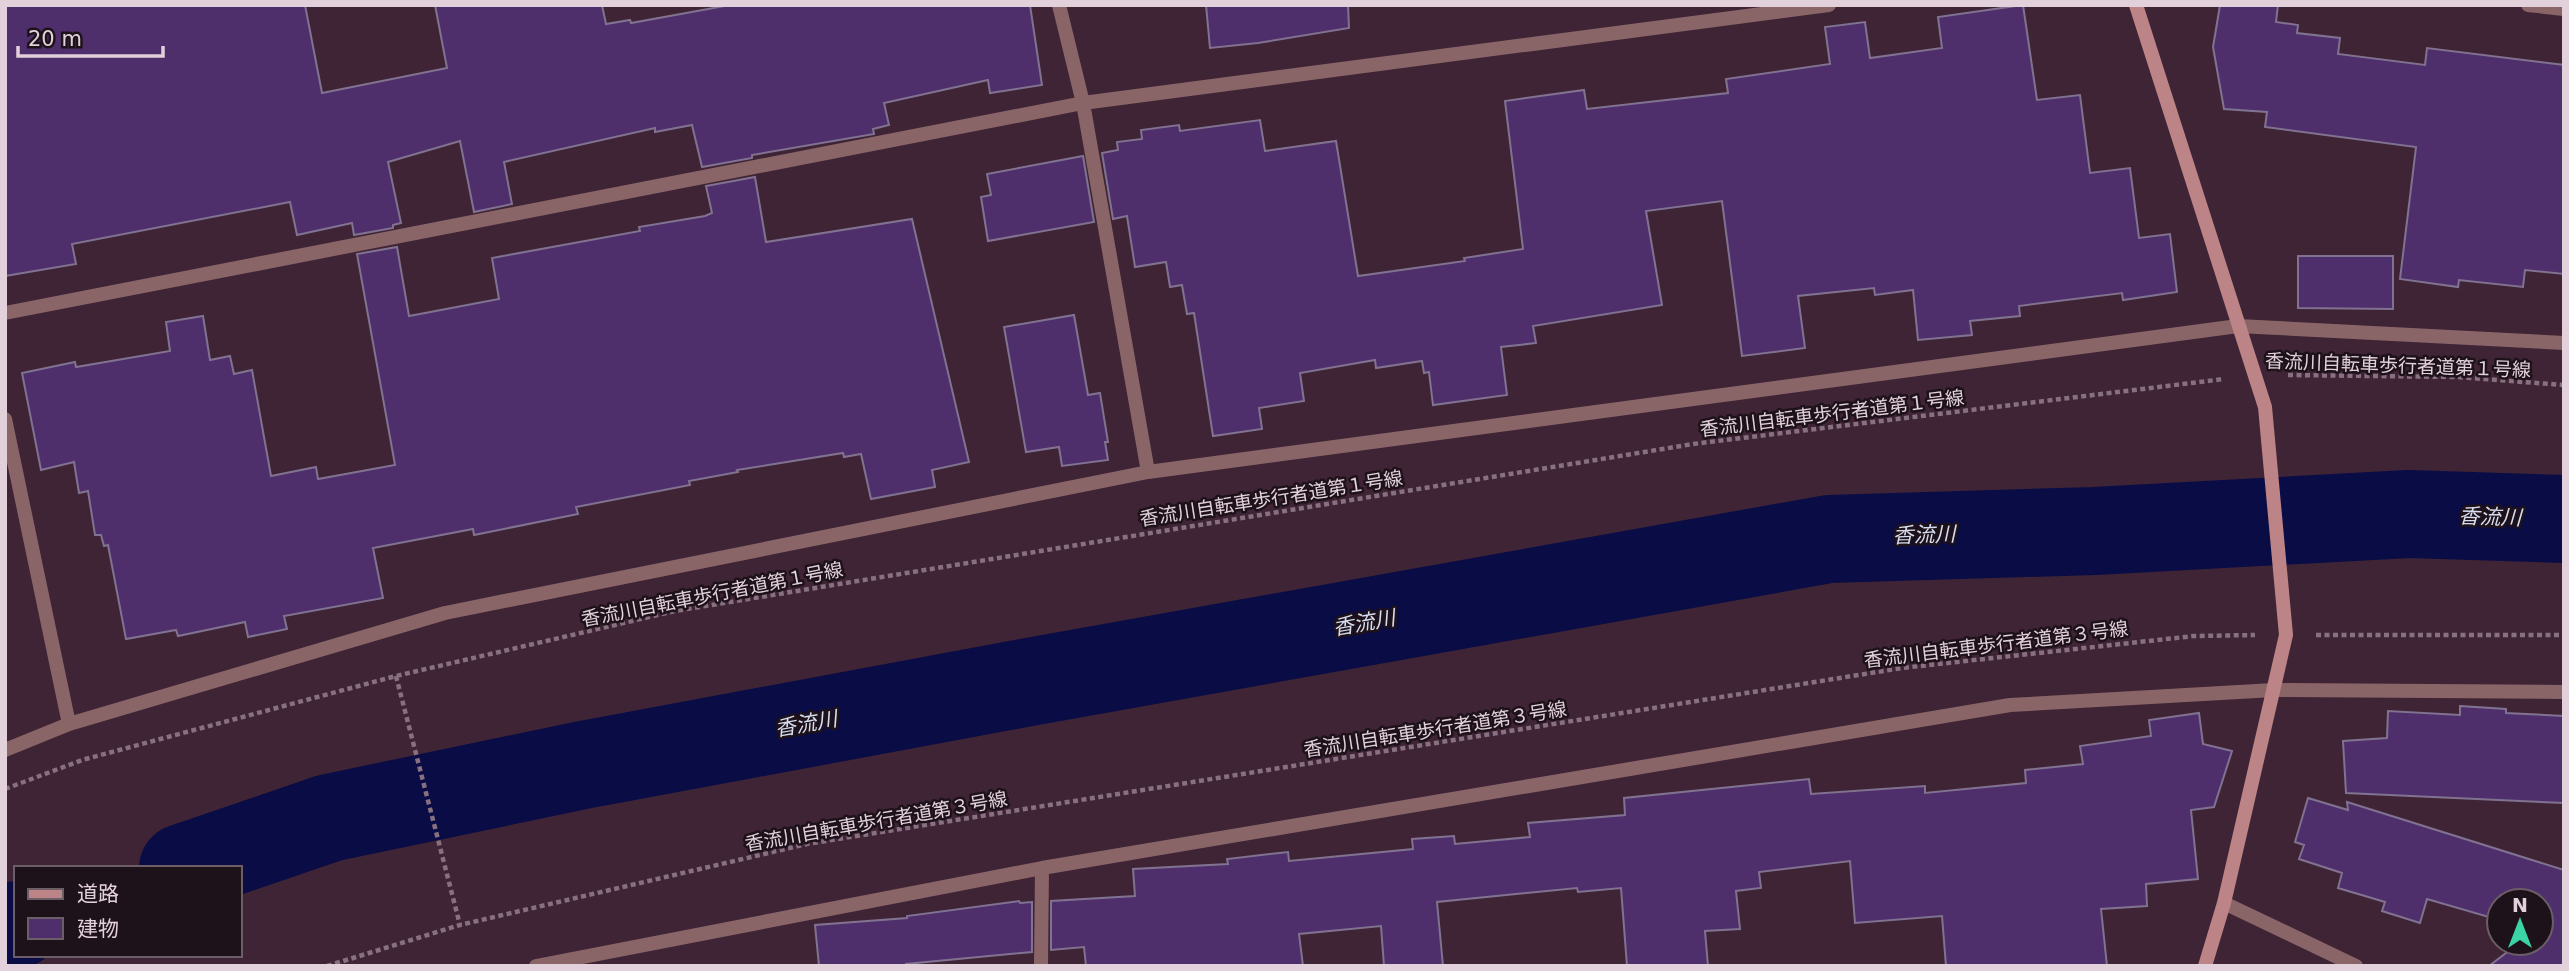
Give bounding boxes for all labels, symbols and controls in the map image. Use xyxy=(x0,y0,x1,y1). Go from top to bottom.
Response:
scale bar xyxy=(18,14,163,58)
text: 20 m xyxy=(28,27,82,51)
street label: 香流川自転車歩行者道第１号線 xyxy=(2265,349,2531,381)
street label: 香流川自転車歩行者道第１号線 xyxy=(1699,386,1965,440)
street label: 香流川自転車歩行者道第１号線 xyxy=(1138,466,1404,530)
water label: 香流川 xyxy=(2458,504,2524,530)
water label: 香流川 xyxy=(1892,522,1958,548)
street label: 香流川自転車歩行者道第１号線 xyxy=(579,558,845,630)
water label: 香流川 xyxy=(1331,605,1399,640)
street label: 香流川自転車歩行者道第３号線 xyxy=(1863,617,2129,671)
street label: 香流川自転車歩行者道第３号線 xyxy=(1302,697,1568,761)
water label: 香流川 xyxy=(773,706,841,741)
street label: 香流川自転車歩行者道第３号線 xyxy=(743,787,1009,855)
legend xyxy=(14,866,242,957)
text: 道路 xyxy=(77,882,119,906)
north arrow xyxy=(2485,887,2555,957)
text: N xyxy=(2512,894,2528,916)
text: 建物 xyxy=(77,917,119,941)

